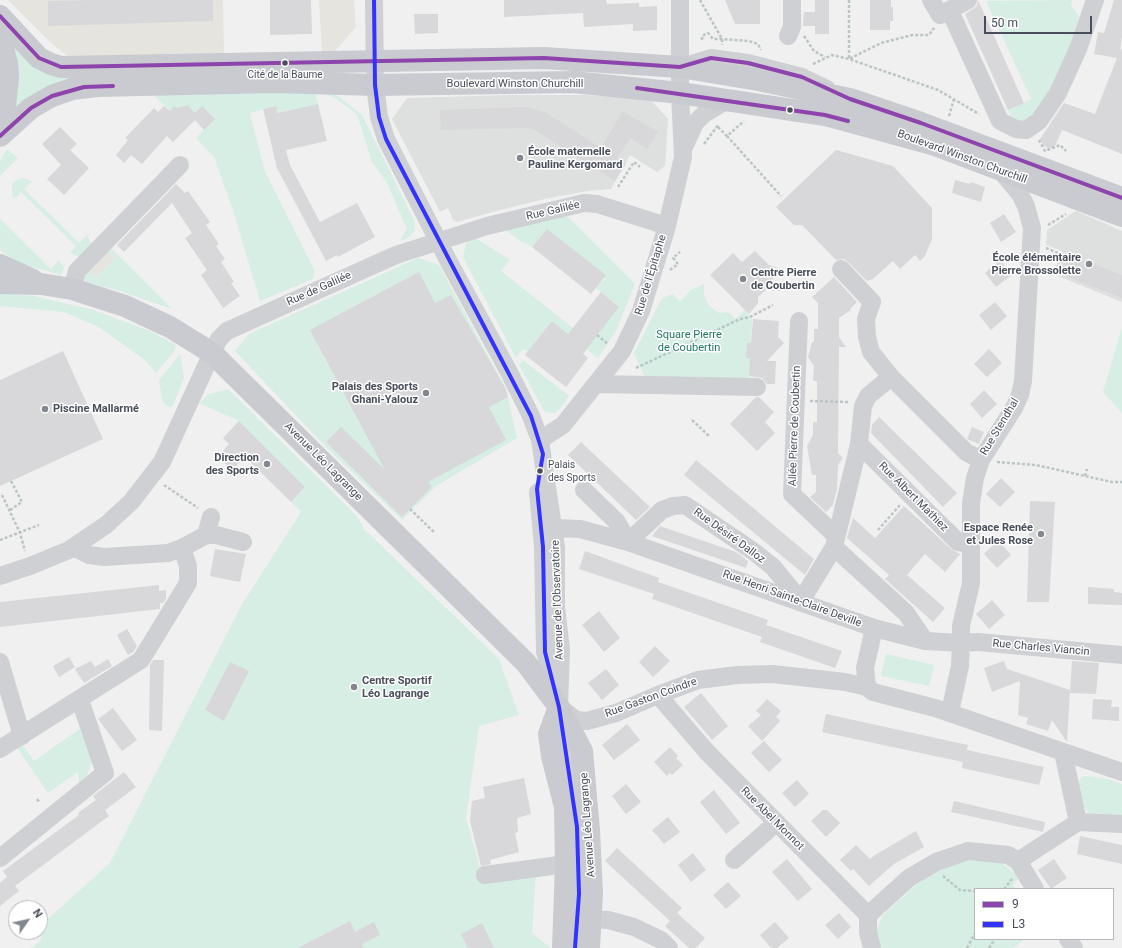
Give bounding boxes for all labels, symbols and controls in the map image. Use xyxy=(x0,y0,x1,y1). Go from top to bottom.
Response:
scale bar xyxy=(986,8,1094,34)
text: 50 m xyxy=(991,16,1018,30)
marker: Cité de la Baume xyxy=(280,58,290,68)
place label: Cité de la Baume xyxy=(247,69,323,81)
street label: Boulevard Winston Churchill xyxy=(447,77,583,91)
unlabelled marker xyxy=(785,105,795,115)
street label: Boulevard Winston Churchill xyxy=(895,127,1029,187)
place label: École maternelle Pauline Kergomard xyxy=(528,145,622,171)
marker: École maternelle Pauline Kergomard xyxy=(515,153,525,163)
street label: Rue Galilée xyxy=(525,198,581,224)
street label: Rue de l'Épitaphe xyxy=(632,233,670,317)
place label: École élémentaire Pierre Brossolette xyxy=(992,251,1081,277)
marker: École élémentaire Pierre Brossolette xyxy=(1084,259,1094,269)
place label: Centre Pierre de Coubertin xyxy=(751,266,816,292)
street label: Rue de Galilée xyxy=(285,269,353,309)
marker: Centre Pierre de Coubertin xyxy=(738,274,748,284)
park label: Square Pierre de Coubertin xyxy=(656,328,722,354)
street label: Allée Pierre de Coubertin xyxy=(786,365,804,487)
place label: Palais des Sports Ghani-Yalouz xyxy=(332,380,418,406)
marker: Palais des Sports Ghani-Yalouz xyxy=(421,388,431,398)
street label: Rue Stendhal xyxy=(978,396,1022,458)
place label: Piscine Mallarmé xyxy=(53,402,139,416)
marker: Piscine Mallarmé xyxy=(40,404,50,414)
street label: Avenue Léo Lagrange xyxy=(281,420,365,504)
place label: Direction des Sports xyxy=(206,451,259,477)
marker: Direction des Sports xyxy=(262,459,272,469)
place label: Palais des Sports xyxy=(548,459,596,482)
street label: Rue Albert Mathiez xyxy=(876,460,950,534)
marker: Palais des Sports xyxy=(535,466,545,476)
street label: Rue Désiré Dalloz xyxy=(691,506,767,566)
place label: Espace Renée et Jules Rose xyxy=(964,521,1033,547)
marker: Espace Renée et Jules Rose xyxy=(1036,529,1046,539)
street label: Avenue de l'Observatoire xyxy=(549,540,567,660)
street label: Rue Henri Sainte-Claire Deville xyxy=(721,568,863,630)
street label: Rue Charles Viancin xyxy=(992,637,1090,659)
place label: Centre Sportif Léo Lagrange xyxy=(362,674,432,700)
street label: Rue Gaston Coindre xyxy=(603,675,699,721)
marker: Centre Sportif Léo Lagrange xyxy=(349,682,359,692)
street label: Avenue Léo Lagrange xyxy=(578,772,598,878)
street label: Rue Abel Monnot xyxy=(738,785,806,853)
legend xyxy=(974,888,1114,940)
text: 9 xyxy=(1012,897,1019,911)
north arrow xyxy=(8,900,48,940)
text: N xyxy=(30,907,45,920)
text: L3 xyxy=(1012,917,1025,931)

